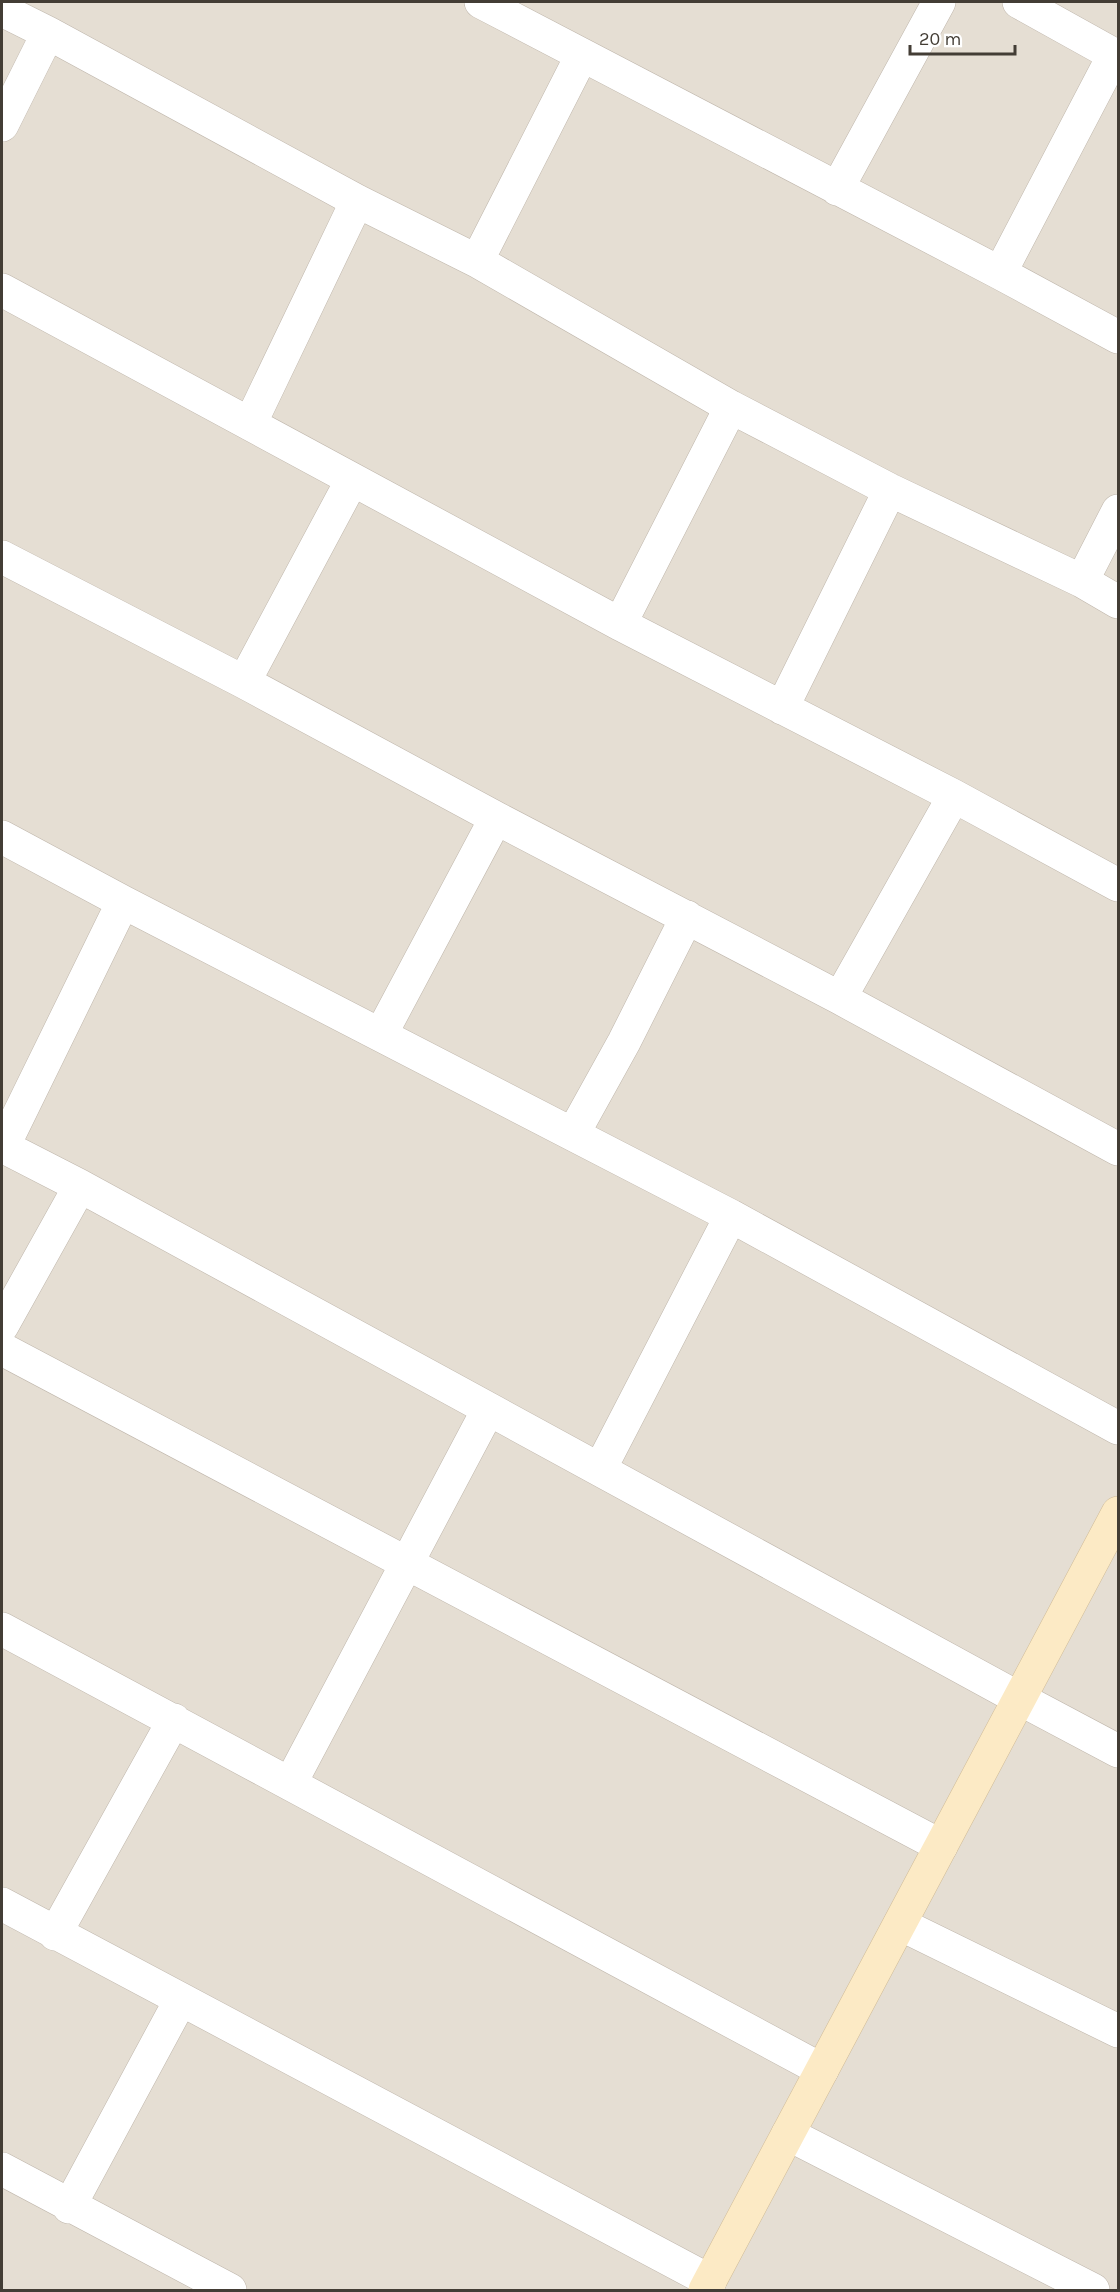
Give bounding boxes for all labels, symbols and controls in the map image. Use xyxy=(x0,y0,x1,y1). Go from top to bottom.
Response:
scale bar xyxy=(910,18,1015,56)
text: 20 m xyxy=(919,28,961,50)

